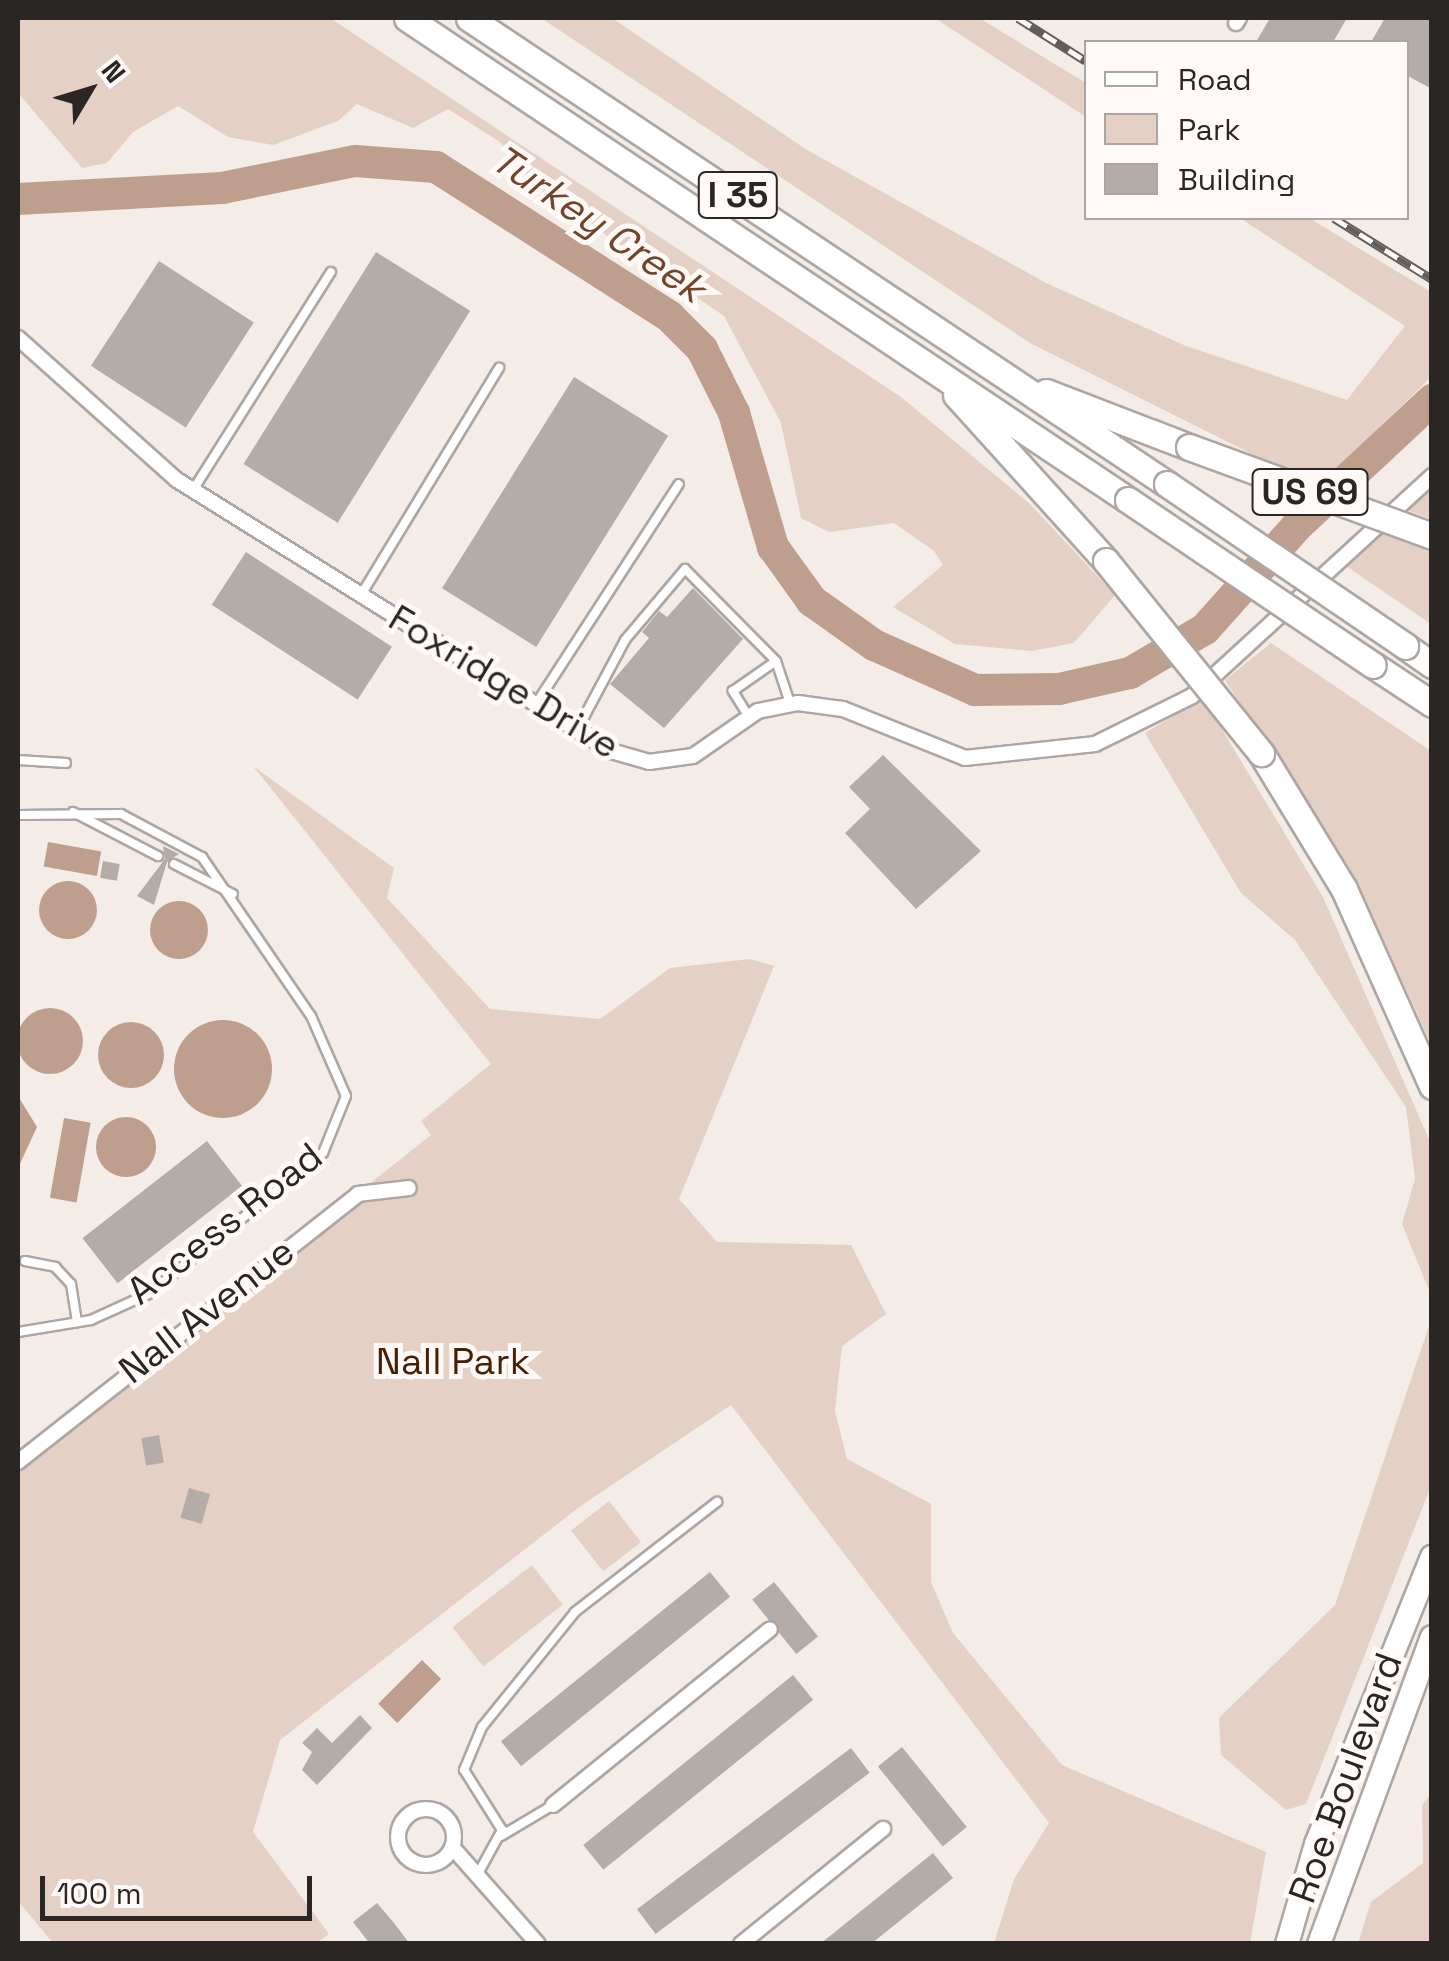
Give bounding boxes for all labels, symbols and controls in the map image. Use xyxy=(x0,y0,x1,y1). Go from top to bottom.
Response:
north arrow xyxy=(40,40,140,140)
legend xyxy=(1084,40,1409,220)
text: N xyxy=(94,53,134,90)
text: Road xyxy=(1178,60,1252,99)
text: Park xyxy=(1178,110,1240,149)
water label: Turkey Creek xyxy=(482,135,714,313)
text: Building xyxy=(1178,160,1295,199)
road number: I 35 xyxy=(696,165,780,225)
road number: US 69 xyxy=(1250,462,1370,522)
street label: Foxridge Drive xyxy=(380,595,628,769)
street label: Access Road xyxy=(118,1134,332,1314)
street label: Nall Avenue xyxy=(110,1228,304,1394)
park label: Nall Park xyxy=(376,1339,530,1385)
street label: Roe Boulevard xyxy=(1280,1647,1412,1909)
scale bar xyxy=(45,1856,318,1918)
text: 100 m xyxy=(57,1874,142,1913)

